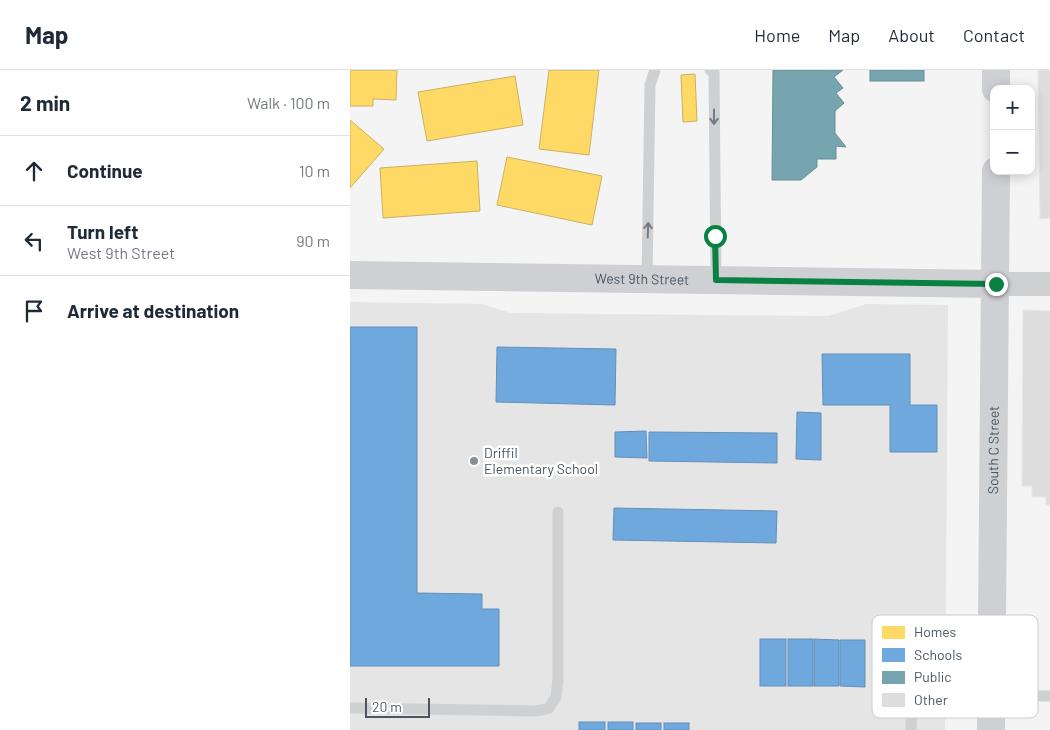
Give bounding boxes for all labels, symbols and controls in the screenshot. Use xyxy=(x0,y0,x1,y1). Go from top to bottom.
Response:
text: Map xyxy=(25,20,68,49)
text: Home xyxy=(754,24,800,46)
text: Map xyxy=(828,24,860,46)
text: About xyxy=(888,24,935,46)
text: Contact xyxy=(963,24,1025,46)
map controls xyxy=(990,85,1035,175)
button: + xyxy=(990,85,1035,130)
text: 2 min xyxy=(20,90,70,115)
text: Walk · 100 m xyxy=(247,93,330,112)
one-way arrow xyxy=(709,108,719,124)
button: − xyxy=(990,130,1035,175)
icon: ahead xyxy=(20,157,48,185)
text: Continue xyxy=(67,159,143,182)
text: 10 m xyxy=(299,161,330,180)
text: Turn left xyxy=(67,220,138,243)
one-way arrow xyxy=(644,222,653,238)
route start xyxy=(704,225,727,248)
icon: left xyxy=(20,227,48,255)
text: 90 m xyxy=(296,231,330,250)
text: West 9th Street xyxy=(67,243,175,262)
street label: West 9th Street xyxy=(595,269,689,288)
route end xyxy=(985,273,1008,296)
icon: arrive xyxy=(20,297,48,325)
text: Arrive at destination xyxy=(67,299,239,322)
street label: South C Street xyxy=(984,406,1002,494)
place label: Driffil Elementary School xyxy=(484,444,598,477)
marker: Driffil Elementary School xyxy=(468,455,480,467)
legend xyxy=(872,615,1038,718)
text: Homes xyxy=(914,623,957,640)
text: Schools xyxy=(914,646,962,663)
text: Public xyxy=(914,668,952,685)
text: Other xyxy=(914,691,948,708)
scale bar xyxy=(365,695,430,718)
text: 20 m xyxy=(372,698,402,715)

